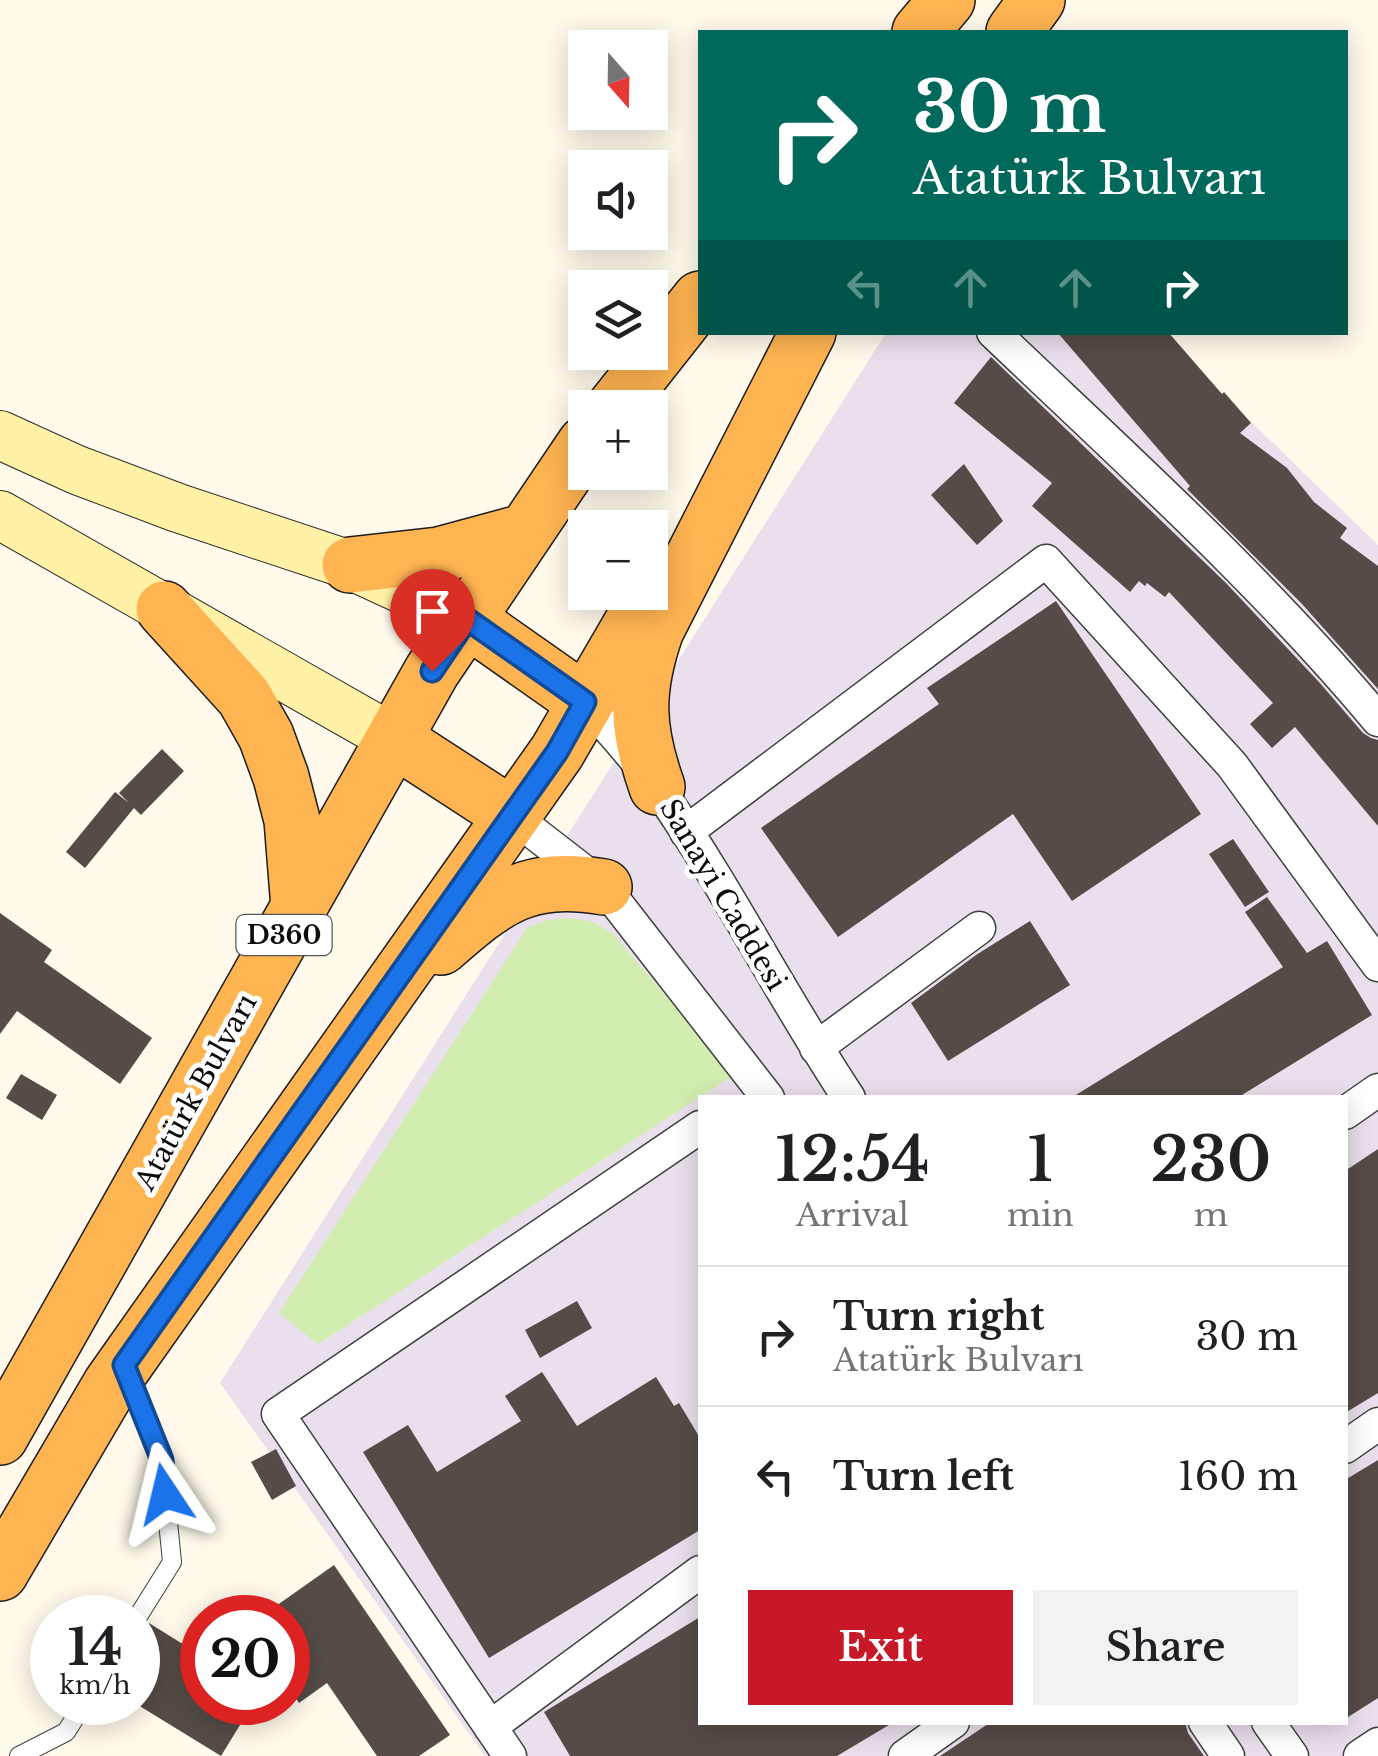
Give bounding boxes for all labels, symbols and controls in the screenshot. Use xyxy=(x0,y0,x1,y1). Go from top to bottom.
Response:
north arrow xyxy=(568,30,668,130)
map controls xyxy=(568,30,668,610)
text: 30 m xyxy=(913,64,1106,151)
icon: right xyxy=(748,70,878,200)
button: sound xyxy=(568,150,668,250)
text: Atatürk Bulvarı xyxy=(913,150,1266,206)
icon: left xyxy=(838,260,893,315)
icon: ahead xyxy=(943,260,998,315)
icon: ahead xyxy=(1048,260,1103,315)
icon: right xyxy=(1153,260,1208,315)
button: layers xyxy=(568,270,668,370)
button: + xyxy=(568,390,668,490)
button: − xyxy=(568,510,668,610)
pin xyxy=(390,569,475,672)
icon: arrive xyxy=(405,584,460,639)
street label: Sanayi Caddesi xyxy=(652,793,794,997)
road number: D360 xyxy=(236,915,332,955)
street label: Atatürk Bulvarı xyxy=(127,988,264,1197)
text: 12:54 xyxy=(775,1123,930,1197)
text: 1 xyxy=(1027,1123,1053,1197)
text: 230 xyxy=(1151,1123,1271,1197)
text: Arrival xyxy=(796,1195,909,1235)
text: min xyxy=(1007,1195,1074,1235)
text: m xyxy=(1194,1195,1228,1235)
text: Turn right xyxy=(833,1293,1044,1340)
icon: right xyxy=(748,1309,803,1364)
text: 30 m xyxy=(1196,1313,1298,1360)
text: Atatürk Bulvarı xyxy=(833,1340,1084,1380)
position arrow xyxy=(113,1442,217,1546)
icon: left xyxy=(748,1449,803,1504)
text: Turn left xyxy=(833,1453,1014,1500)
text: 160 m xyxy=(1178,1453,1298,1500)
button: Exit xyxy=(748,1590,1013,1705)
button: Share xyxy=(1033,1590,1298,1705)
speed limit sign: 20 xyxy=(180,1595,310,1725)
text: 14 xyxy=(68,1616,123,1679)
text: km/h xyxy=(60,1670,130,1701)

